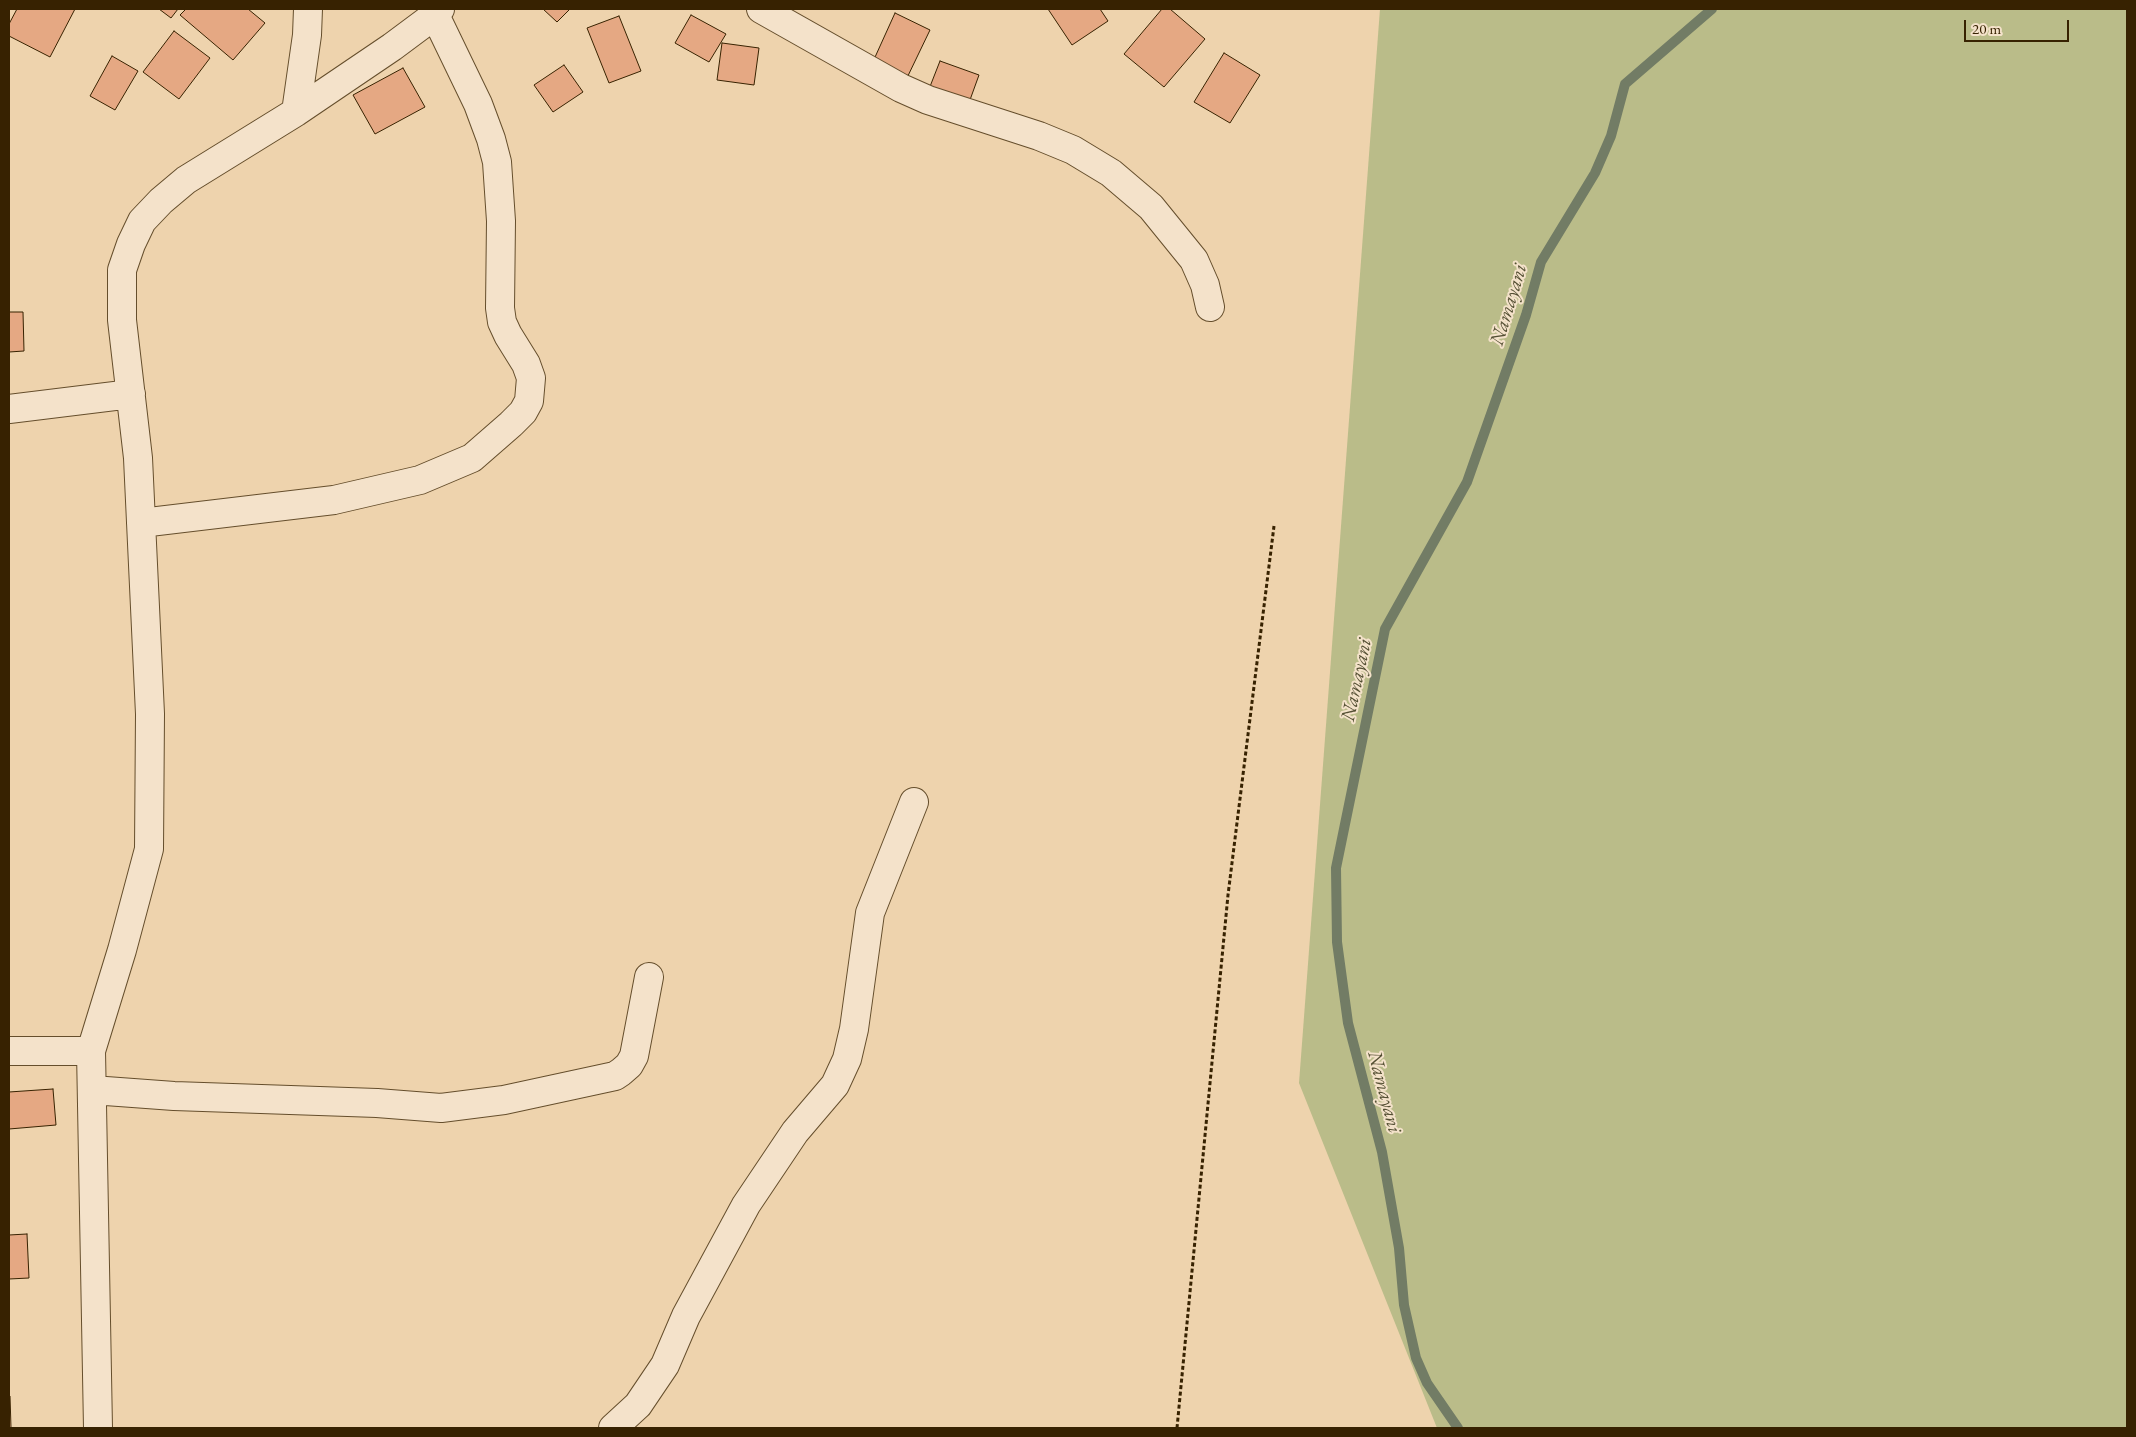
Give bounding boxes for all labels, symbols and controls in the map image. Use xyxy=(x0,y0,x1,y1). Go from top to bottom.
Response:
scale bar xyxy=(1966,10,2071,42)
text: 20 m xyxy=(1972,19,2001,38)
water label: Namayani xyxy=(1485,261,1533,349)
water label: Namayani xyxy=(1337,636,1377,724)
water label: Namayani xyxy=(1362,1048,1406,1136)

